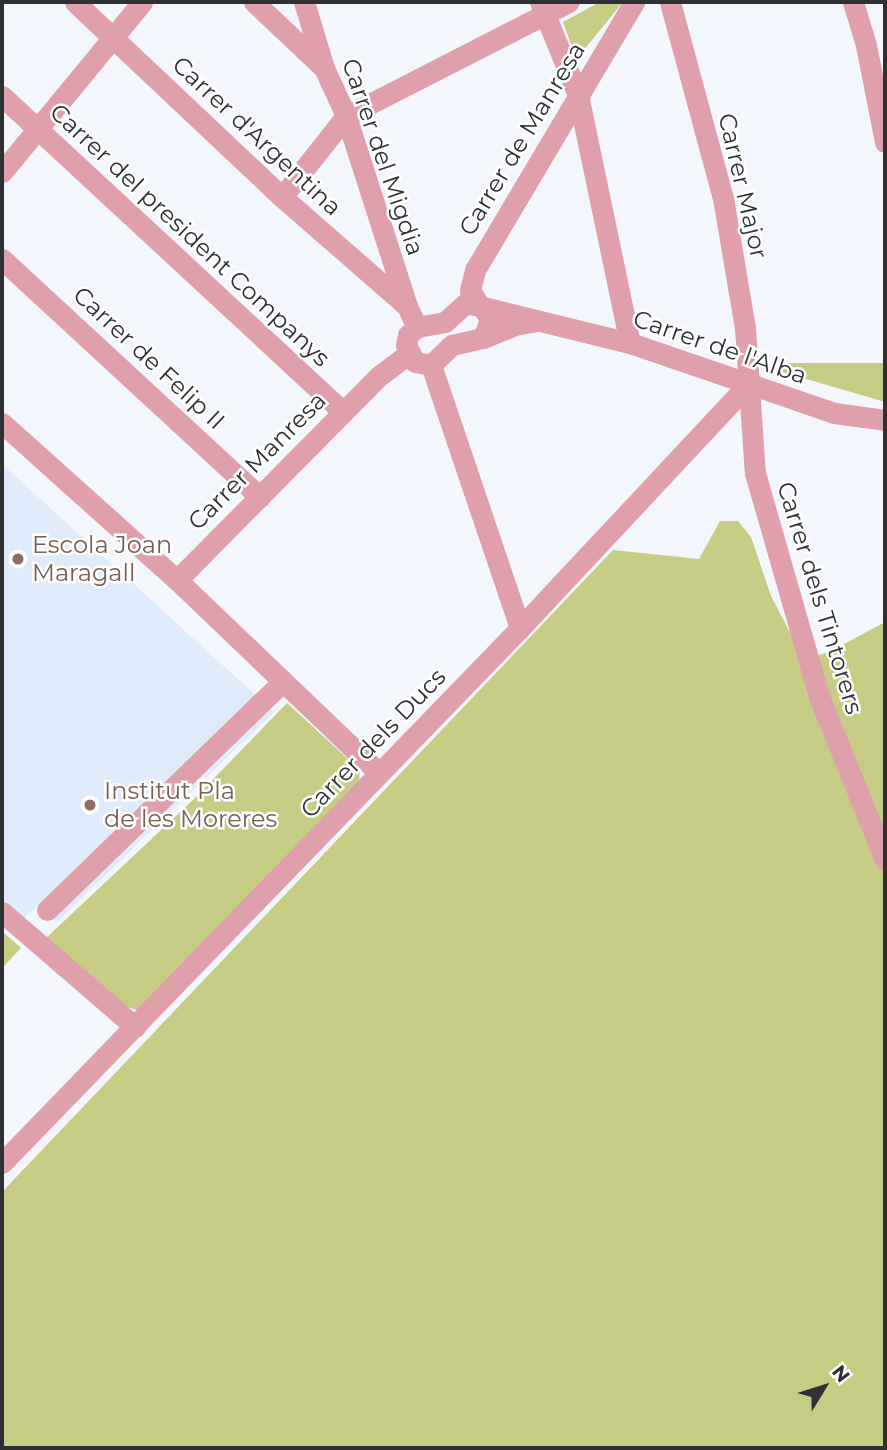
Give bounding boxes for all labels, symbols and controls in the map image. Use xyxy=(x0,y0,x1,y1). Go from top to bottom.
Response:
street label: Carrer de Manresa xyxy=(453,37,591,241)
street label: Carrer d'Argentina xyxy=(167,50,347,222)
street label: Carrer del Migdia xyxy=(336,55,430,259)
street label: Carrer del president Companys xyxy=(44,97,336,373)
street label: Carrer Major xyxy=(712,110,774,262)
street label: Carrer de Felip II xyxy=(67,280,231,436)
street label: Carrer de l'Alba xyxy=(630,304,810,390)
street label: Carrer Manresa xyxy=(182,386,332,536)
street label: Carrer dels Tintorers xyxy=(771,478,869,718)
place label: Escola Joan Maragall xyxy=(32,531,172,587)
marker: Escola Joan Maragall xyxy=(10,551,26,567)
street label: Carrer dels Ducs xyxy=(294,662,452,824)
place label: Institut Pla de les Moreres xyxy=(104,777,277,833)
marker: Institut Pla de les Moreres xyxy=(82,797,98,813)
north arrow xyxy=(789,1352,859,1422)
text: N xyxy=(827,1361,855,1387)

